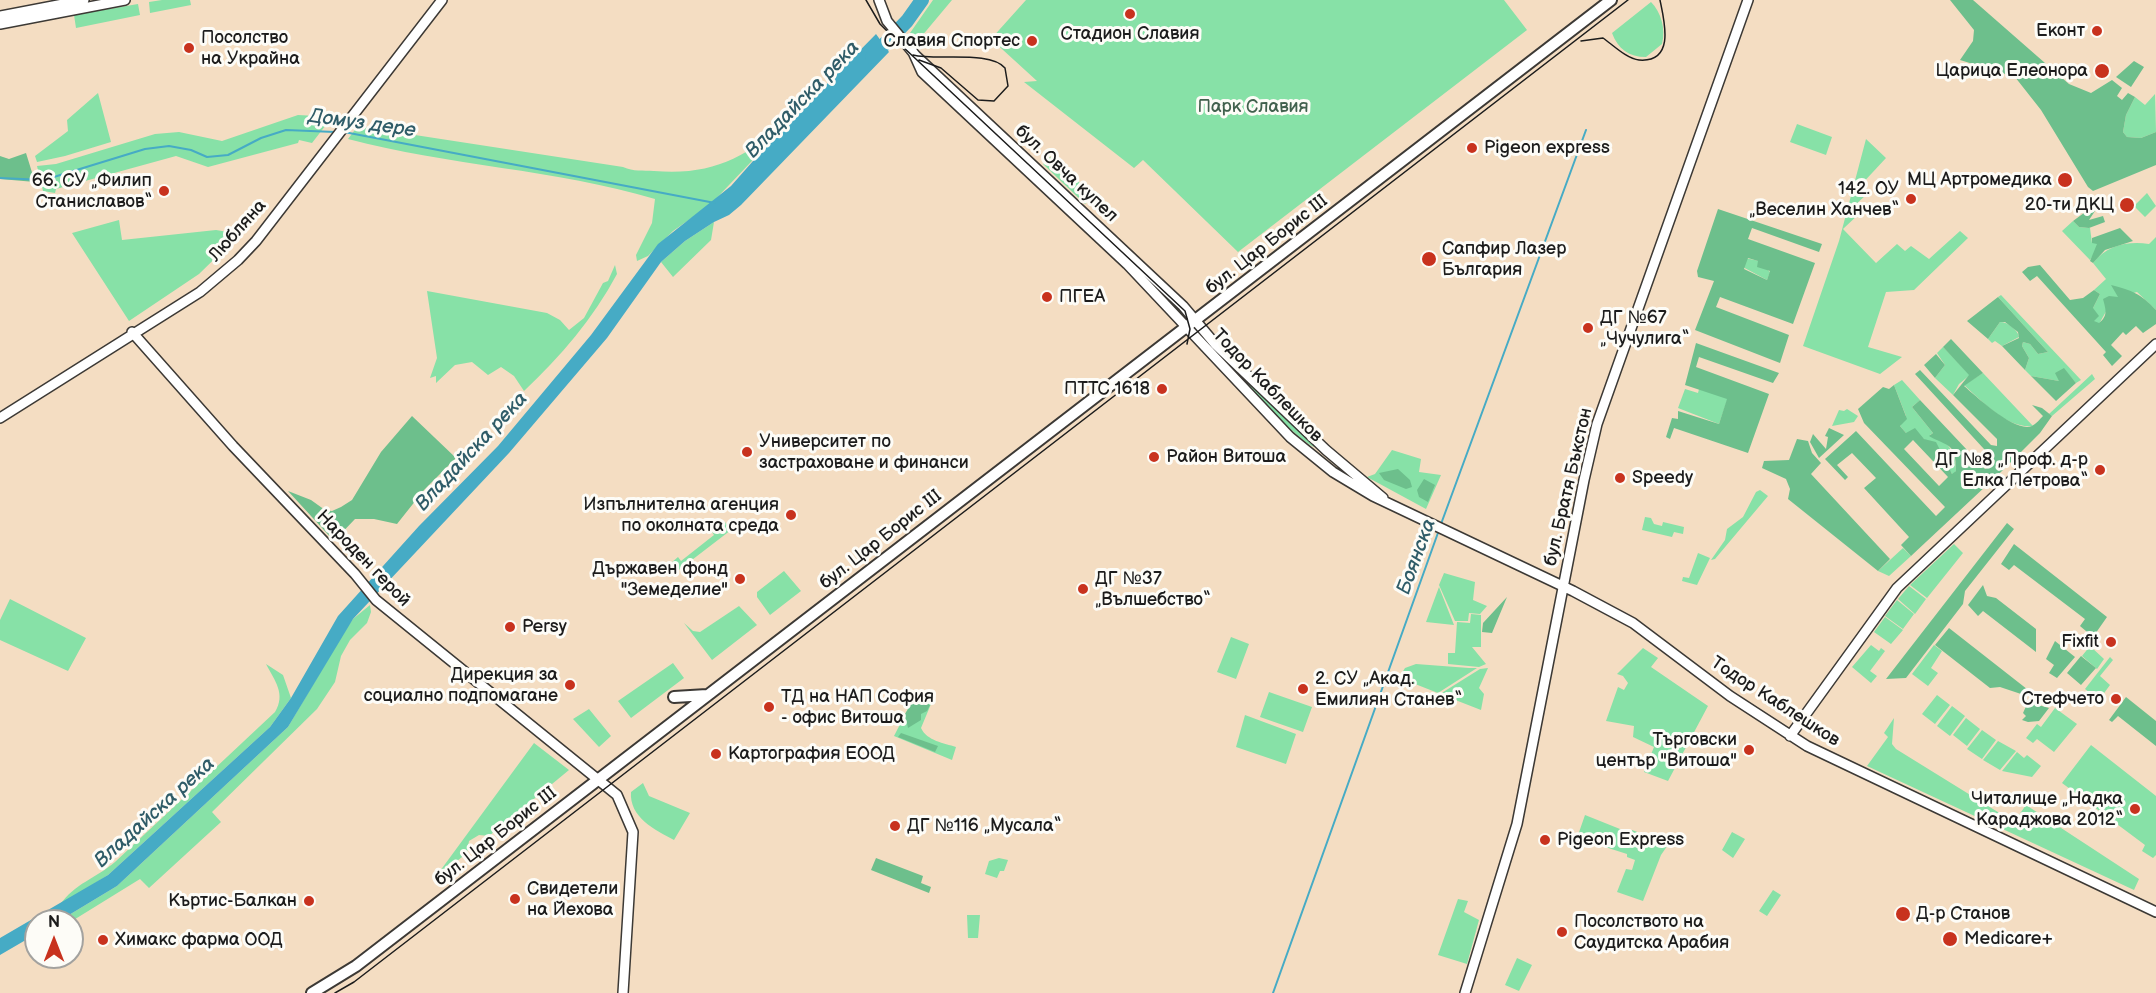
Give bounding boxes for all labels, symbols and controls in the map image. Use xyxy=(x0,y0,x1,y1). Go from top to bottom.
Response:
marker: Стадион Славия xyxy=(1123,7,1137,21)
place label: Еконт xyxy=(2036,20,2085,42)
place label: Стадион Славия xyxy=(1061,23,1199,45)
marker: Еконт xyxy=(2090,24,2104,38)
place label: Посолство на Украйна xyxy=(201,27,300,70)
place label: Славия Спортес xyxy=(884,30,1020,52)
marker: Славия Спортес xyxy=(1025,34,1039,48)
water label: Владайска река xyxy=(741,36,865,164)
marker: Посолство на Украйна xyxy=(182,41,196,55)
place label: Царица Елеонора xyxy=(1936,60,2088,82)
marker: Царица Елеонора xyxy=(2093,62,2111,80)
park label: Парк Славия xyxy=(1197,96,1309,118)
water label: Домуз дере xyxy=(307,105,417,143)
street label: бул. Овча купел xyxy=(1010,121,1122,227)
place label: Pigeon express xyxy=(1484,137,1610,159)
marker: Pigeon express xyxy=(1465,141,1479,155)
place label: МЦ Артромедика xyxy=(1907,169,2052,191)
place label: 66. СУ „Филип Станиславов“ xyxy=(32,170,152,213)
marker: МЦ Артромедика xyxy=(2056,171,2074,189)
place label: 142. ОУ „Веселин Ханчев“ xyxy=(1749,178,1899,220)
marker: 66. СУ „Филип Станиславов“ xyxy=(157,184,171,198)
street label: бул. Цар Борис III xyxy=(1202,191,1332,299)
marker: 142. ОУ „Веселин Ханчев“ xyxy=(1904,192,1918,206)
place label: 20-ти ДКЦ xyxy=(2025,194,2114,216)
street label: Любляна xyxy=(205,196,271,266)
marker: 20-ти ДКЦ xyxy=(2118,196,2136,214)
place label: Сапфир Лазер България xyxy=(1442,238,1566,280)
marker: Сапфир Лазер България xyxy=(1420,250,1438,268)
place label: ПГЕА xyxy=(1059,286,1105,308)
marker: ПГЕА xyxy=(1040,290,1054,304)
place label: ДГ №67 „Чучулига“ xyxy=(1600,307,1689,350)
marker: ДГ №67 „Чучулига“ xyxy=(1581,321,1595,335)
street label: Тодор Каблешков xyxy=(1207,325,1327,447)
place label: ПТТС 1618 xyxy=(1064,378,1150,400)
marker: ПТТС 1618 xyxy=(1155,382,1169,396)
water label: Владайска река xyxy=(411,388,533,516)
street label: бул. Братя Бъкстон xyxy=(1540,406,1598,568)
place label: Университет по застраховане и финанси xyxy=(759,431,969,474)
marker: Университет по застраховане и финанси xyxy=(740,445,754,459)
place label: Район Витоша xyxy=(1166,446,1286,468)
place label: ДГ №8 „Проф. д-р Елка Петрова“ xyxy=(1935,449,2088,492)
marker: Район Витоша xyxy=(1147,450,1161,464)
marker: ДГ №8 „Проф. д-р Елка Петрова“ xyxy=(2093,463,2107,477)
place label: Speedy xyxy=(1632,467,1693,489)
marker: Speedy xyxy=(1613,471,1627,485)
street label: бул. Цар Борис III xyxy=(816,486,946,594)
place label: Изпълнителна агенция по околната среда xyxy=(583,494,779,536)
street label: Народен герой xyxy=(311,506,415,612)
marker: Изпълнителна агенция по околната среда xyxy=(784,508,798,522)
water label: Боянска xyxy=(1392,516,1442,598)
place label: Държавен фонд "Земеделие" xyxy=(592,558,728,600)
place label: ДГ №37 „Вълшебство“ xyxy=(1095,568,1211,610)
marker: Държавен фонд "Земеделие" xyxy=(733,572,747,586)
marker: ДГ №37 „Вълшебство“ xyxy=(1076,582,1090,596)
place label: Persy xyxy=(522,616,567,638)
marker: Persy xyxy=(503,620,517,634)
place label: Fixfit xyxy=(2061,631,2099,653)
marker: Fixfit xyxy=(2104,635,2118,649)
street label: Тодор Каблешков xyxy=(1707,652,1843,752)
place label: Дирекция за социално подпомагане xyxy=(364,664,558,706)
place label: 2. СУ „Акад. Емилиян Станев“ xyxy=(1315,668,1462,710)
marker: Дирекция за социално подпомагане xyxy=(563,678,577,692)
marker: 2. СУ „Акад. Емилиян Станев“ xyxy=(1296,682,1310,696)
place label: ТД на НАП София - офис Витоша xyxy=(781,686,934,728)
place label: Стефчето xyxy=(2022,688,2104,710)
marker: Стефчето xyxy=(2109,692,2123,706)
marker: ТД на НАП София - офис Витоша xyxy=(762,700,776,714)
place label: Търговски център "Витоша" xyxy=(1596,729,1737,771)
place label: Картография ЕООД xyxy=(728,743,895,765)
marker: Търговски център "Витоша" xyxy=(1742,743,1756,757)
marker: Картография ЕООД xyxy=(709,747,723,761)
water label: Владайска река xyxy=(90,753,220,873)
street label: бул. Цар Борис III xyxy=(431,783,561,891)
place label: Читалище „Надка Караджова 2012“ xyxy=(1971,788,2123,830)
marker: Читалище „Надка Караджова 2012“ xyxy=(2128,802,2142,816)
place label: ДГ №116 „Мусала“ xyxy=(907,815,1061,837)
marker: ДГ №116 „Мусала“ xyxy=(888,819,902,833)
place label: Pigeon Express xyxy=(1557,829,1684,851)
marker: Pigeon Express xyxy=(1538,833,1552,847)
place label: Свидетели на Йехова xyxy=(527,878,618,920)
place label: Къртис-Балкан xyxy=(168,890,297,912)
marker: Свидетели на Йехова xyxy=(508,892,522,906)
marker: Къртис-Балкан xyxy=(302,894,316,908)
place label: Д-р Станов xyxy=(1916,903,2010,925)
marker: Д-р Станов xyxy=(1894,905,1912,923)
north arrow xyxy=(24,909,84,969)
place label: Посолството на Саудитска Арабия xyxy=(1574,911,1729,954)
text: N xyxy=(48,913,60,932)
marker: Посолството на Саудитска Арабия xyxy=(1555,925,1569,939)
place label: Medicare+ xyxy=(1964,928,2053,950)
place label: Химакс фарма ООД xyxy=(115,929,283,951)
marker: Medicare+ xyxy=(1941,930,1959,948)
marker: Химакс фарма ООД xyxy=(96,933,110,947)

